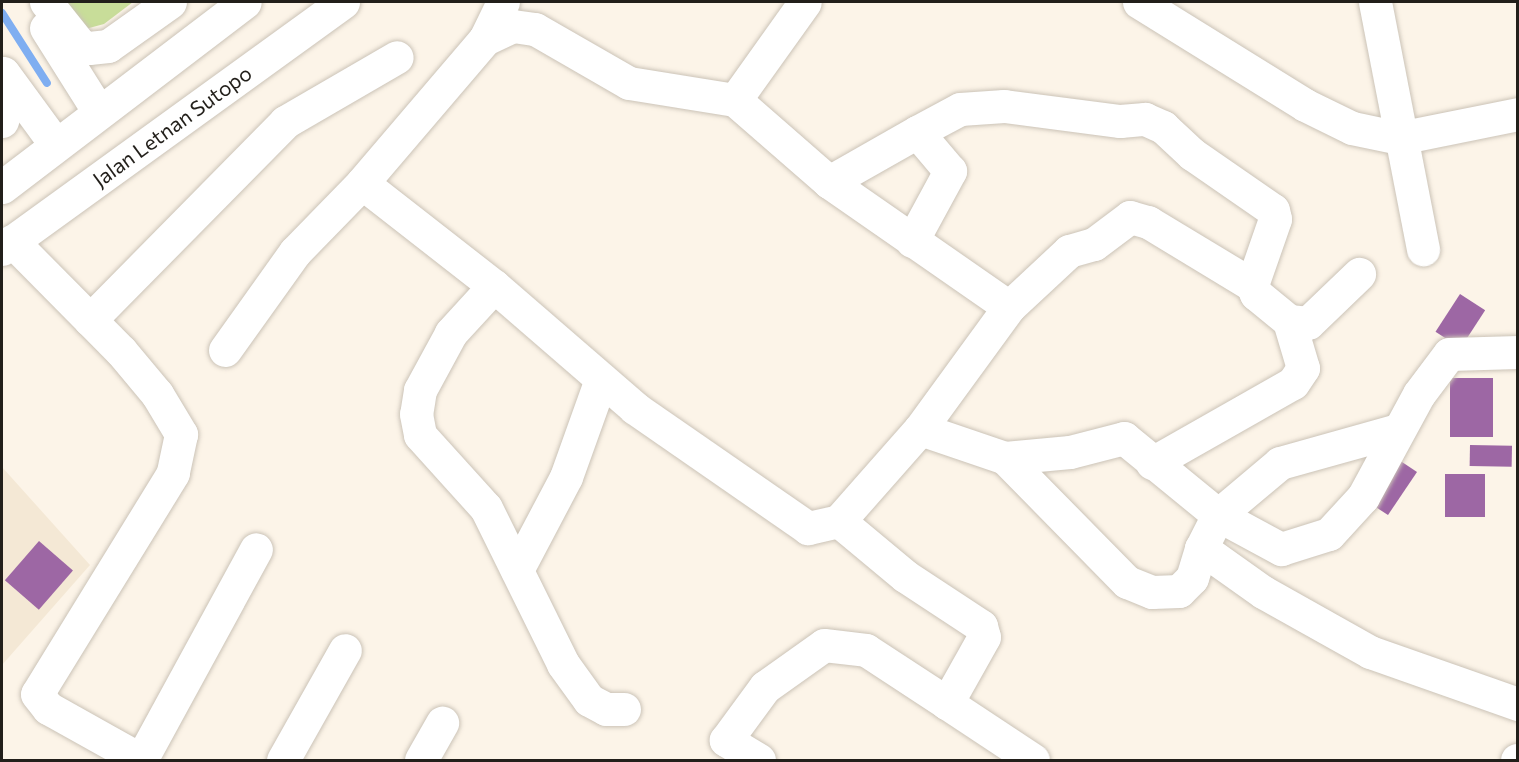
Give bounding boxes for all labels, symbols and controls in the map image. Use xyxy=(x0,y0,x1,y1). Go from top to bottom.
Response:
street label: Jalan Letnan Sutopo xyxy=(88,60,256,192)

